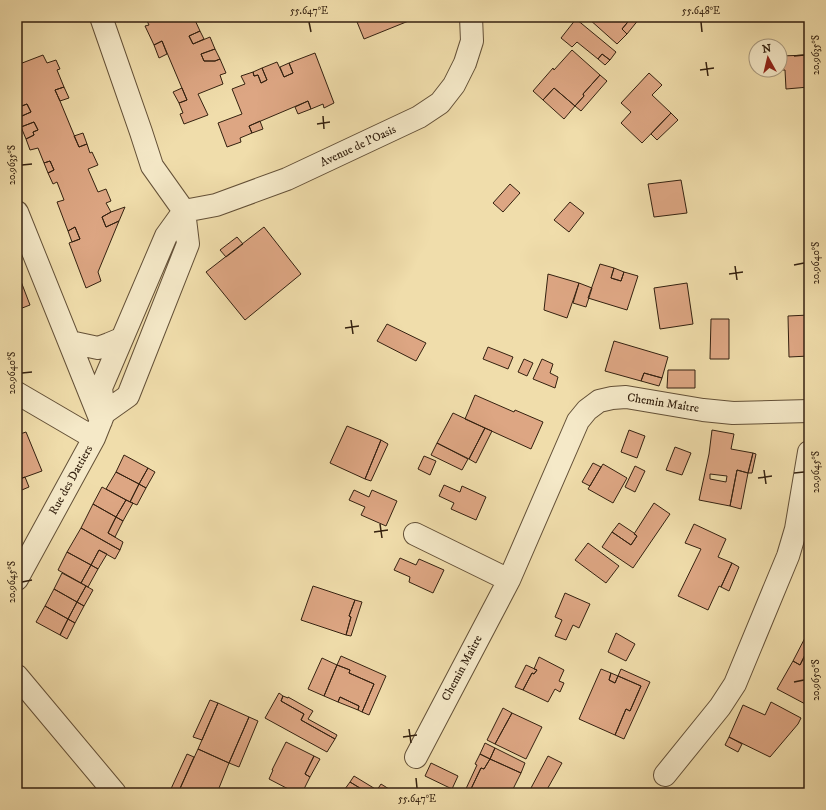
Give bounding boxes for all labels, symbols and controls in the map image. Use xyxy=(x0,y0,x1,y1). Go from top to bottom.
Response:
text: 55.647°E xyxy=(290,5,328,17)
text: 55.648°E xyxy=(682,5,720,17)
text: 20.9635°S xyxy=(810,35,822,75)
north arrow xyxy=(748,38,788,78)
text: N xyxy=(761,42,772,57)
street label: Avenue de l'Oasis xyxy=(318,122,398,170)
text: 20.9635°S xyxy=(6,145,18,185)
text: 20.9640°S xyxy=(810,242,822,284)
text: 20.9640°S xyxy=(6,352,18,394)
street label: Chemin Maître xyxy=(626,390,700,416)
street label: Rue des Dattiers xyxy=(46,443,96,517)
text: 20.9645°S xyxy=(810,451,822,493)
text: 20.9645°S xyxy=(6,561,18,603)
street label: Chemin Maître xyxy=(438,632,486,704)
text: 20.9650°S xyxy=(810,659,822,701)
text: 55.647°E xyxy=(398,793,436,805)

